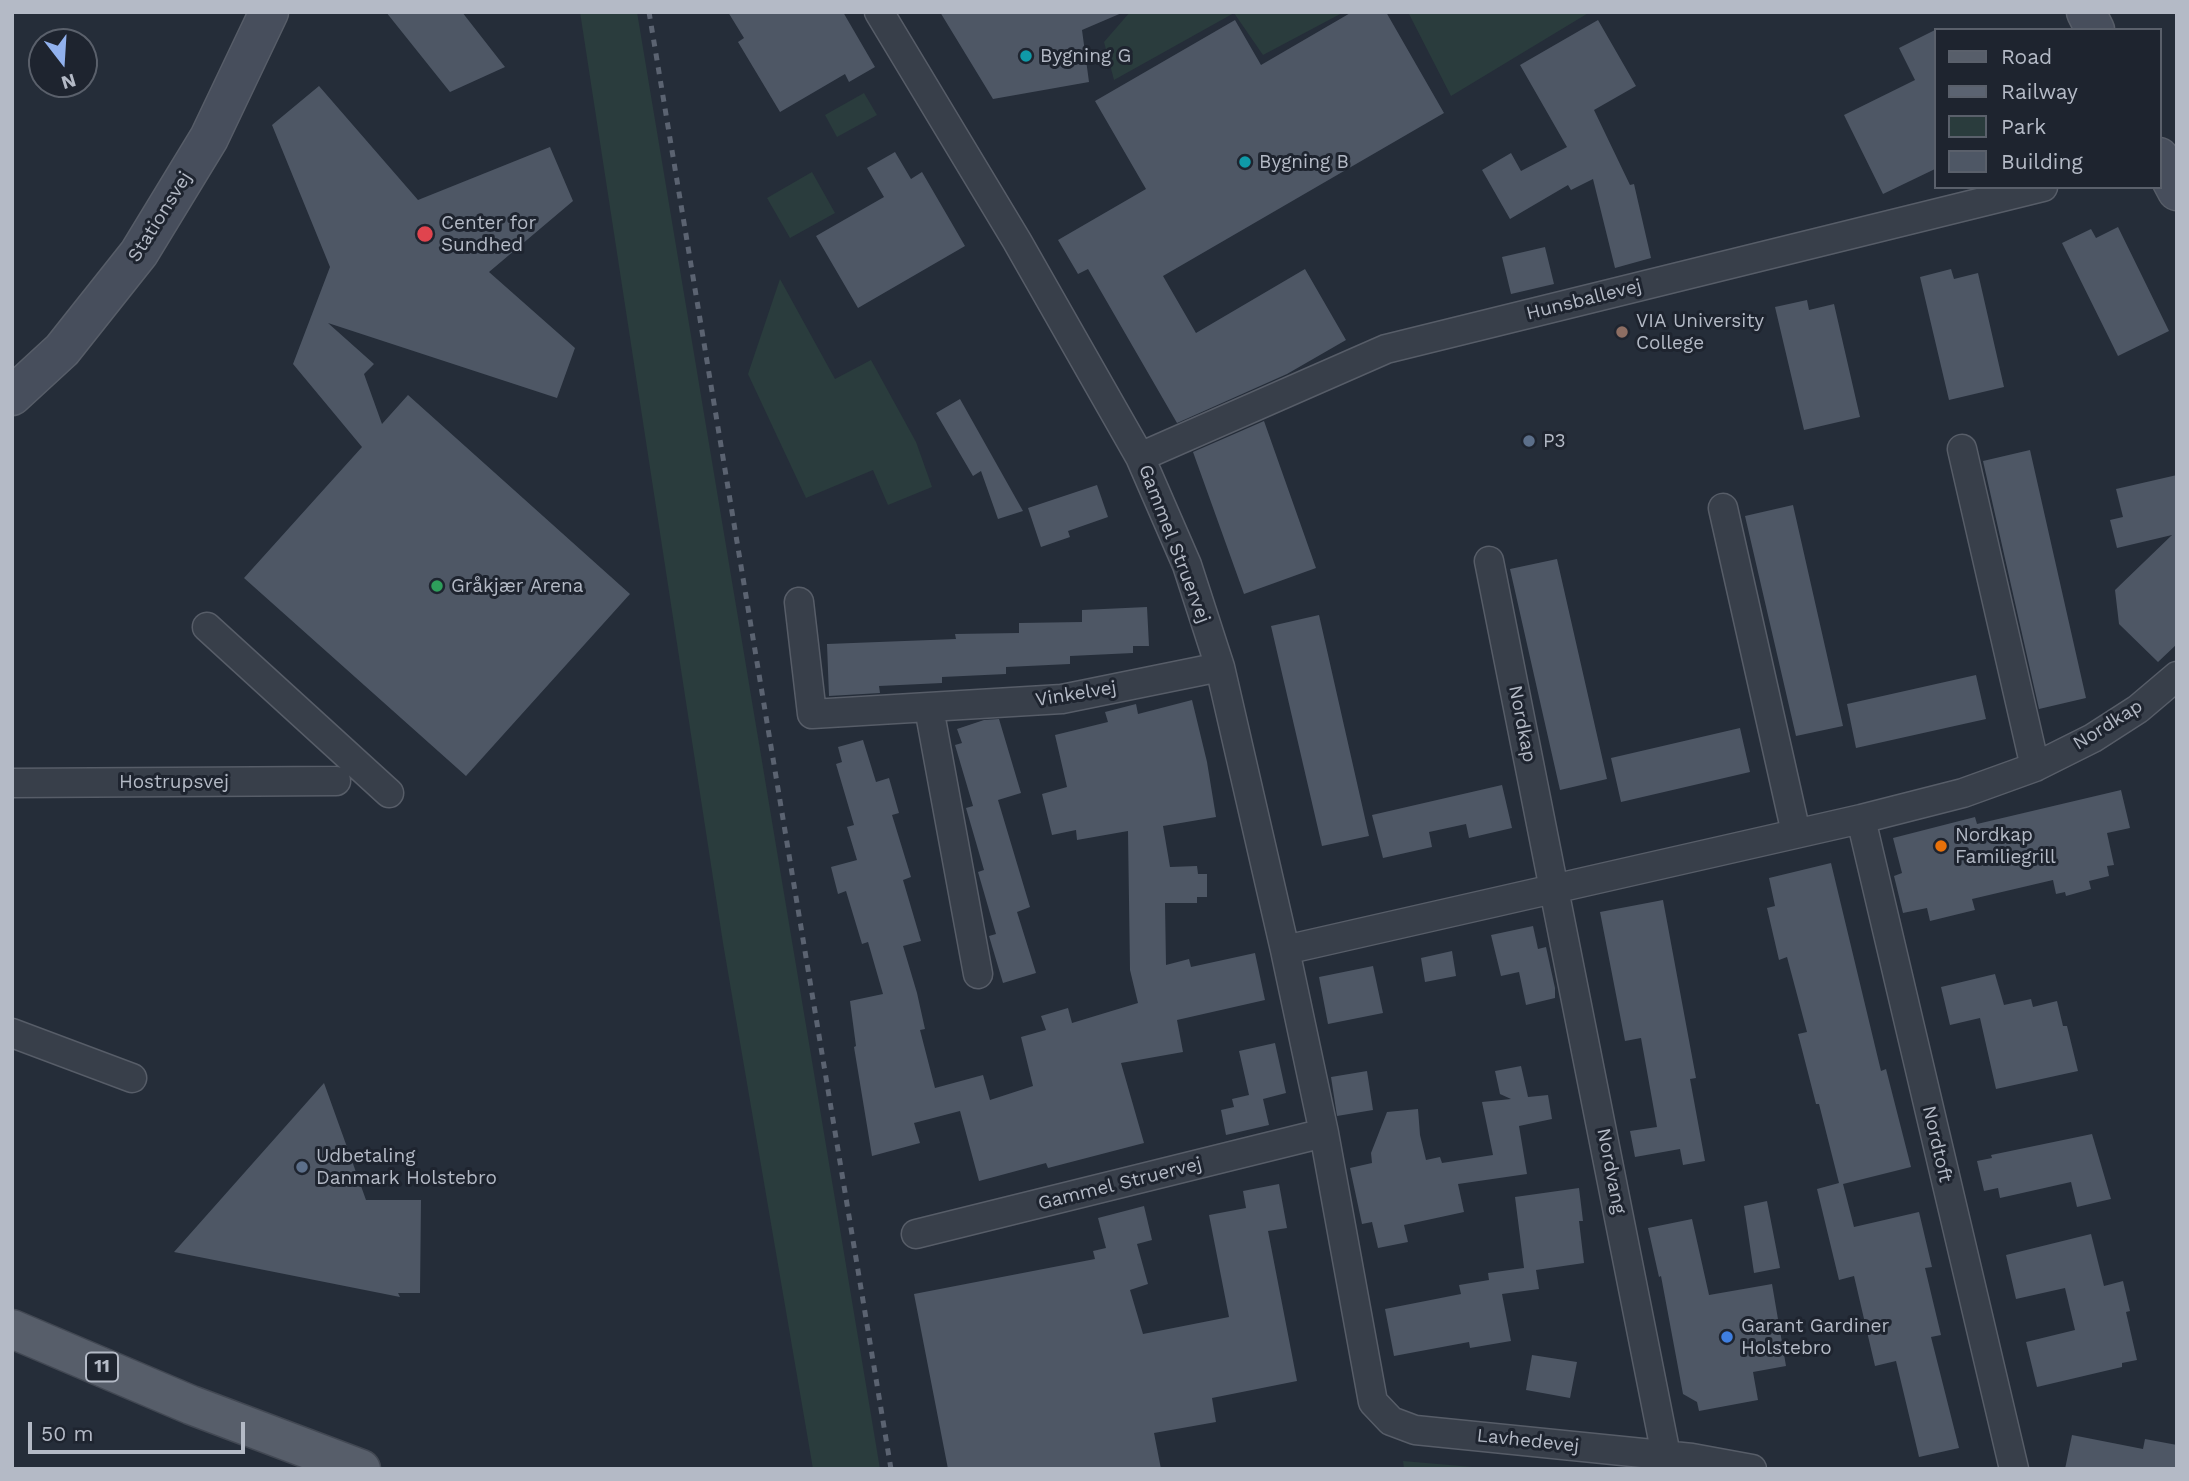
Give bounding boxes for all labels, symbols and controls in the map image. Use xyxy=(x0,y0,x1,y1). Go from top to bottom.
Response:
north arrow xyxy=(28,28,98,98)
legend xyxy=(1934,28,2161,189)
text: Road xyxy=(2001,44,2052,69)
place label: Bygning G xyxy=(1040,45,1131,67)
marker: Bygning G xyxy=(1018,48,1034,64)
text: N xyxy=(59,69,79,95)
text: Railway xyxy=(2001,79,2078,104)
text: Park xyxy=(2001,114,2046,139)
text: Building xyxy=(2001,149,2083,174)
place label: Bygning B xyxy=(1259,151,1349,173)
marker: Bygning B xyxy=(1237,154,1253,170)
street label: Stationsvej xyxy=(123,168,197,266)
place label: Center for Sundhed xyxy=(441,212,536,256)
marker: Center for Sundhed xyxy=(415,224,435,244)
street label: Hunsballevej xyxy=(1524,275,1644,325)
place label: VIA University College xyxy=(1636,310,1764,354)
marker: VIA University College xyxy=(1614,324,1630,340)
place label: P3 xyxy=(1543,430,1566,452)
marker: P3 xyxy=(1521,433,1537,449)
street label: Gammel Struervej xyxy=(1133,461,1215,627)
place label: Gråkjær Arena xyxy=(451,575,584,597)
marker: Gråkjær Arena xyxy=(429,578,445,594)
street label: Vinkelvej xyxy=(1034,676,1118,712)
street label: Nordkap xyxy=(1503,684,1541,764)
street label: Nordkap xyxy=(2069,695,2147,755)
street label: Hostrupsvej xyxy=(119,771,229,793)
place label: Nordkap Familiegrill xyxy=(1955,824,2056,868)
marker: Nordkap Familiegrill xyxy=(1933,838,1949,854)
street label: Nordtoft xyxy=(1917,1103,1957,1185)
street label: Nordvang xyxy=(1592,1126,1630,1216)
place label: Udbetaling Danmark Holstebro xyxy=(316,1145,497,1189)
street label: Gammel Struervej xyxy=(1036,1153,1204,1215)
marker: Udbetaling Danmark Holstebro xyxy=(294,1159,310,1175)
place label: Garant Gardiner Holstebro xyxy=(1741,1315,1889,1359)
marker: Garant Gardiner Holstebro xyxy=(1719,1329,1735,1345)
road number: 11 xyxy=(86,1352,118,1382)
scale bar xyxy=(32,1408,248,1452)
text: 50 m xyxy=(41,1421,93,1446)
street label: Lavhedevej xyxy=(1476,1424,1580,1458)

